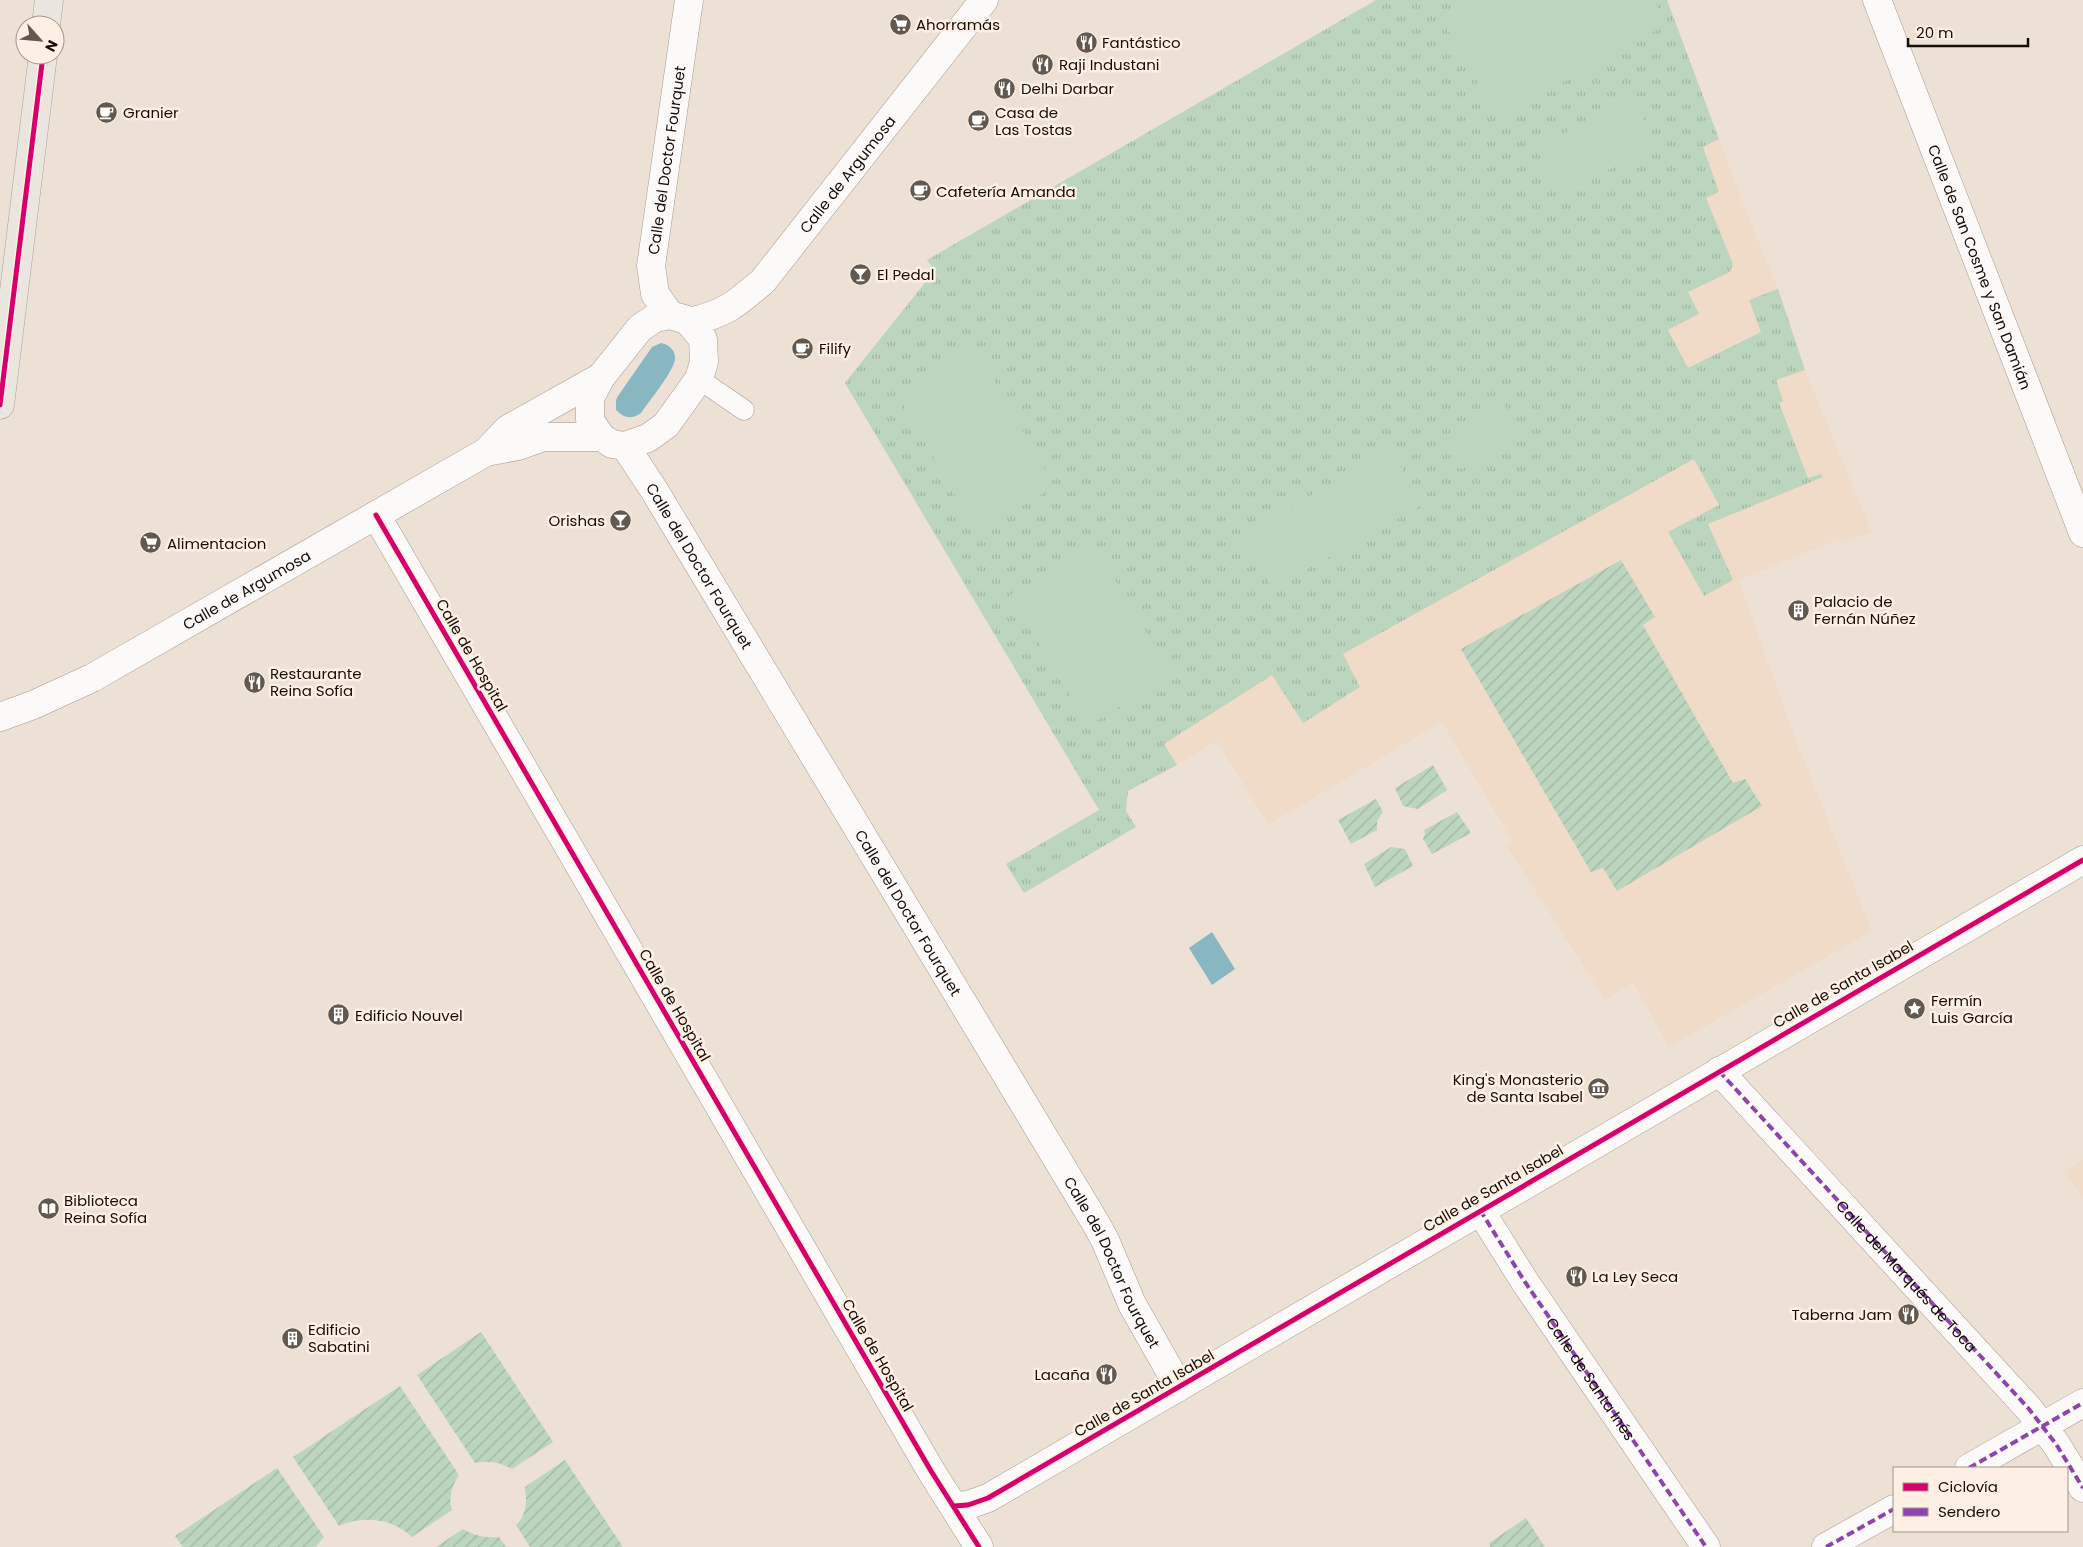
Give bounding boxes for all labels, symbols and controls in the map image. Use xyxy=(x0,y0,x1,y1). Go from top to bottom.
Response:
supermarket icon: Ahorramás xyxy=(888,12,912,36)
place label: Ahorramás xyxy=(916,14,1000,35)
north arrow xyxy=(15,15,65,65)
scale bar xyxy=(1908,15,2028,47)
text: 20 m xyxy=(1916,22,1954,43)
restaurant icon: Fantástico xyxy=(1074,30,1098,54)
place label: Fantástico xyxy=(1102,32,1181,53)
text: N xyxy=(40,37,63,55)
restaurant icon: Raji Industani xyxy=(1031,52,1055,76)
place label: Raji Industani xyxy=(1059,54,1159,75)
street label: Calle del Doctor Fourquet xyxy=(642,64,690,256)
restaurant icon: Delhi Darbar xyxy=(993,76,1017,100)
place label: Delhi Darbar xyxy=(1021,78,1115,99)
cafe icon: Granier xyxy=(95,100,119,124)
place label: Granier xyxy=(123,102,179,123)
place label: Casa de Las Tostas xyxy=(995,102,1073,140)
cafe icon: Casa de Las Tostas xyxy=(967,109,991,133)
street label: Calle de Argumosa xyxy=(794,111,900,237)
street label: Calle de San Cosme y San Damián xyxy=(1923,141,2037,392)
cafe icon: Cafetería Amanda xyxy=(908,179,932,203)
place label: Cafetería Amanda xyxy=(936,181,1076,202)
bar icon: El Pedal xyxy=(849,262,873,286)
place label: El Pedal xyxy=(877,264,934,285)
cafe icon: Filify xyxy=(791,336,815,360)
place label: Filify xyxy=(819,338,852,359)
street label: Calle del Doctor Fourquet xyxy=(641,478,758,653)
bar icon: Orishas xyxy=(609,508,633,532)
place label: Orishas xyxy=(549,510,605,531)
supermarket icon: Alimentacion xyxy=(139,531,163,555)
place label: Alimentacion xyxy=(167,533,266,554)
street label: Calle de Argumosa xyxy=(179,544,314,634)
place label: Palacio de Fernán Núñez xyxy=(1814,591,1916,629)
street label: Calle de Hospital xyxy=(431,595,513,715)
building icon: Palacio de Fernán Núñez xyxy=(1786,598,1810,622)
place label: Restaurante Reina Sofía xyxy=(270,663,362,701)
restaurant icon: Restaurante Reina Sofía xyxy=(242,670,266,694)
street label: Calle del Doctor Fourquet xyxy=(850,825,967,1000)
street label: Calle de Santa Isabel xyxy=(1769,935,1917,1033)
street label: Calle de Hospital xyxy=(634,945,716,1065)
place label: Fermín Luis García xyxy=(1931,990,2013,1028)
place icon: Fermín Luis García xyxy=(1903,997,1927,1021)
building icon: Edificio Nouvel xyxy=(327,1003,351,1027)
place label: Edificio Nouvel xyxy=(355,1005,463,1026)
place label: King's Monasterio de Santa Isabel xyxy=(1453,1069,1583,1107)
museum icon: King's Monasterio de Santa Isabel xyxy=(1587,1076,1611,1100)
street label: Calle de Santa Isabel xyxy=(1419,1139,1567,1237)
street label: Calle del Doctor Fourquet xyxy=(1059,1172,1165,1352)
place label: Biblioteca Reina Sofía xyxy=(64,1190,147,1228)
street label: Calle del Marqués de Toca xyxy=(1832,1195,1982,1357)
library icon: Biblioteca Reina Sofía xyxy=(36,1197,60,1221)
restaurant icon: La Ley Seca xyxy=(1564,1264,1588,1288)
place label: La Ley Seca xyxy=(1592,1266,1678,1287)
street label: Calle de Hospital xyxy=(837,1295,919,1415)
restaurant icon: Taberna Jam xyxy=(1896,1302,1920,1326)
place label: Taberna Jam xyxy=(1791,1304,1892,1325)
street label: Calle de Santa Inés xyxy=(1542,1313,1641,1444)
place label: Edificio Sabatini xyxy=(308,1319,370,1357)
building icon: Edificio Sabatini xyxy=(280,1326,304,1350)
street label: Calle de Santa Isabel xyxy=(1070,1344,1218,1442)
restaurant icon: Lacaña xyxy=(1094,1362,1118,1386)
place label: Lacaña xyxy=(1034,1364,1090,1385)
legend xyxy=(1893,1467,2068,1532)
text: Ciclovía xyxy=(1938,1476,1998,1497)
text: Sendero xyxy=(1938,1501,2000,1522)

